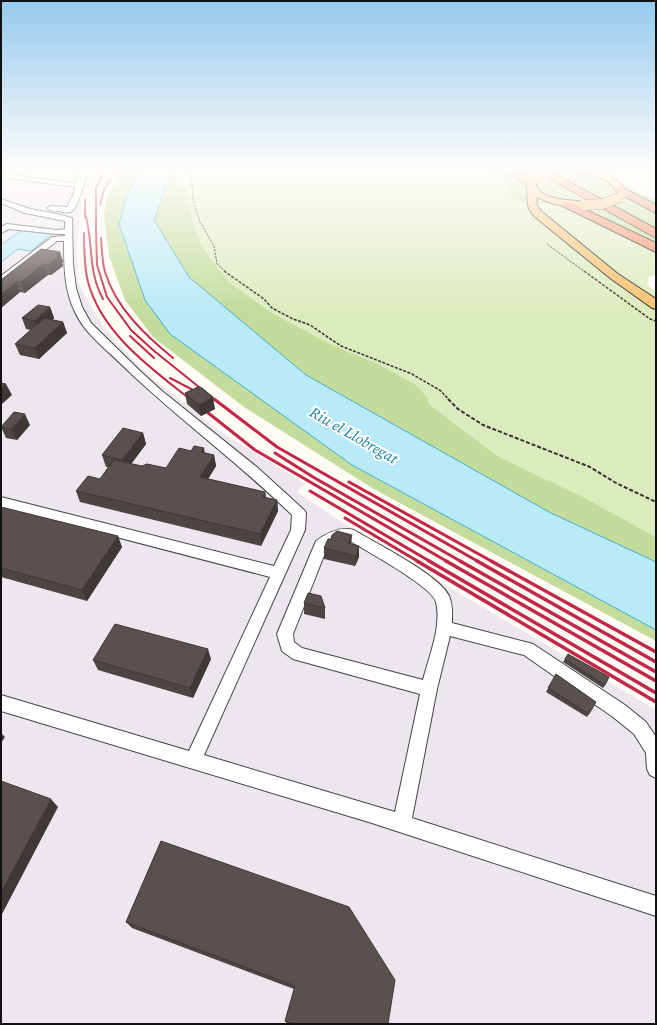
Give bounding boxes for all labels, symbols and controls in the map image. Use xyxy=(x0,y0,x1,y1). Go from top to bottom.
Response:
water label: Riu el Llobregat xyxy=(305,401,403,469)

